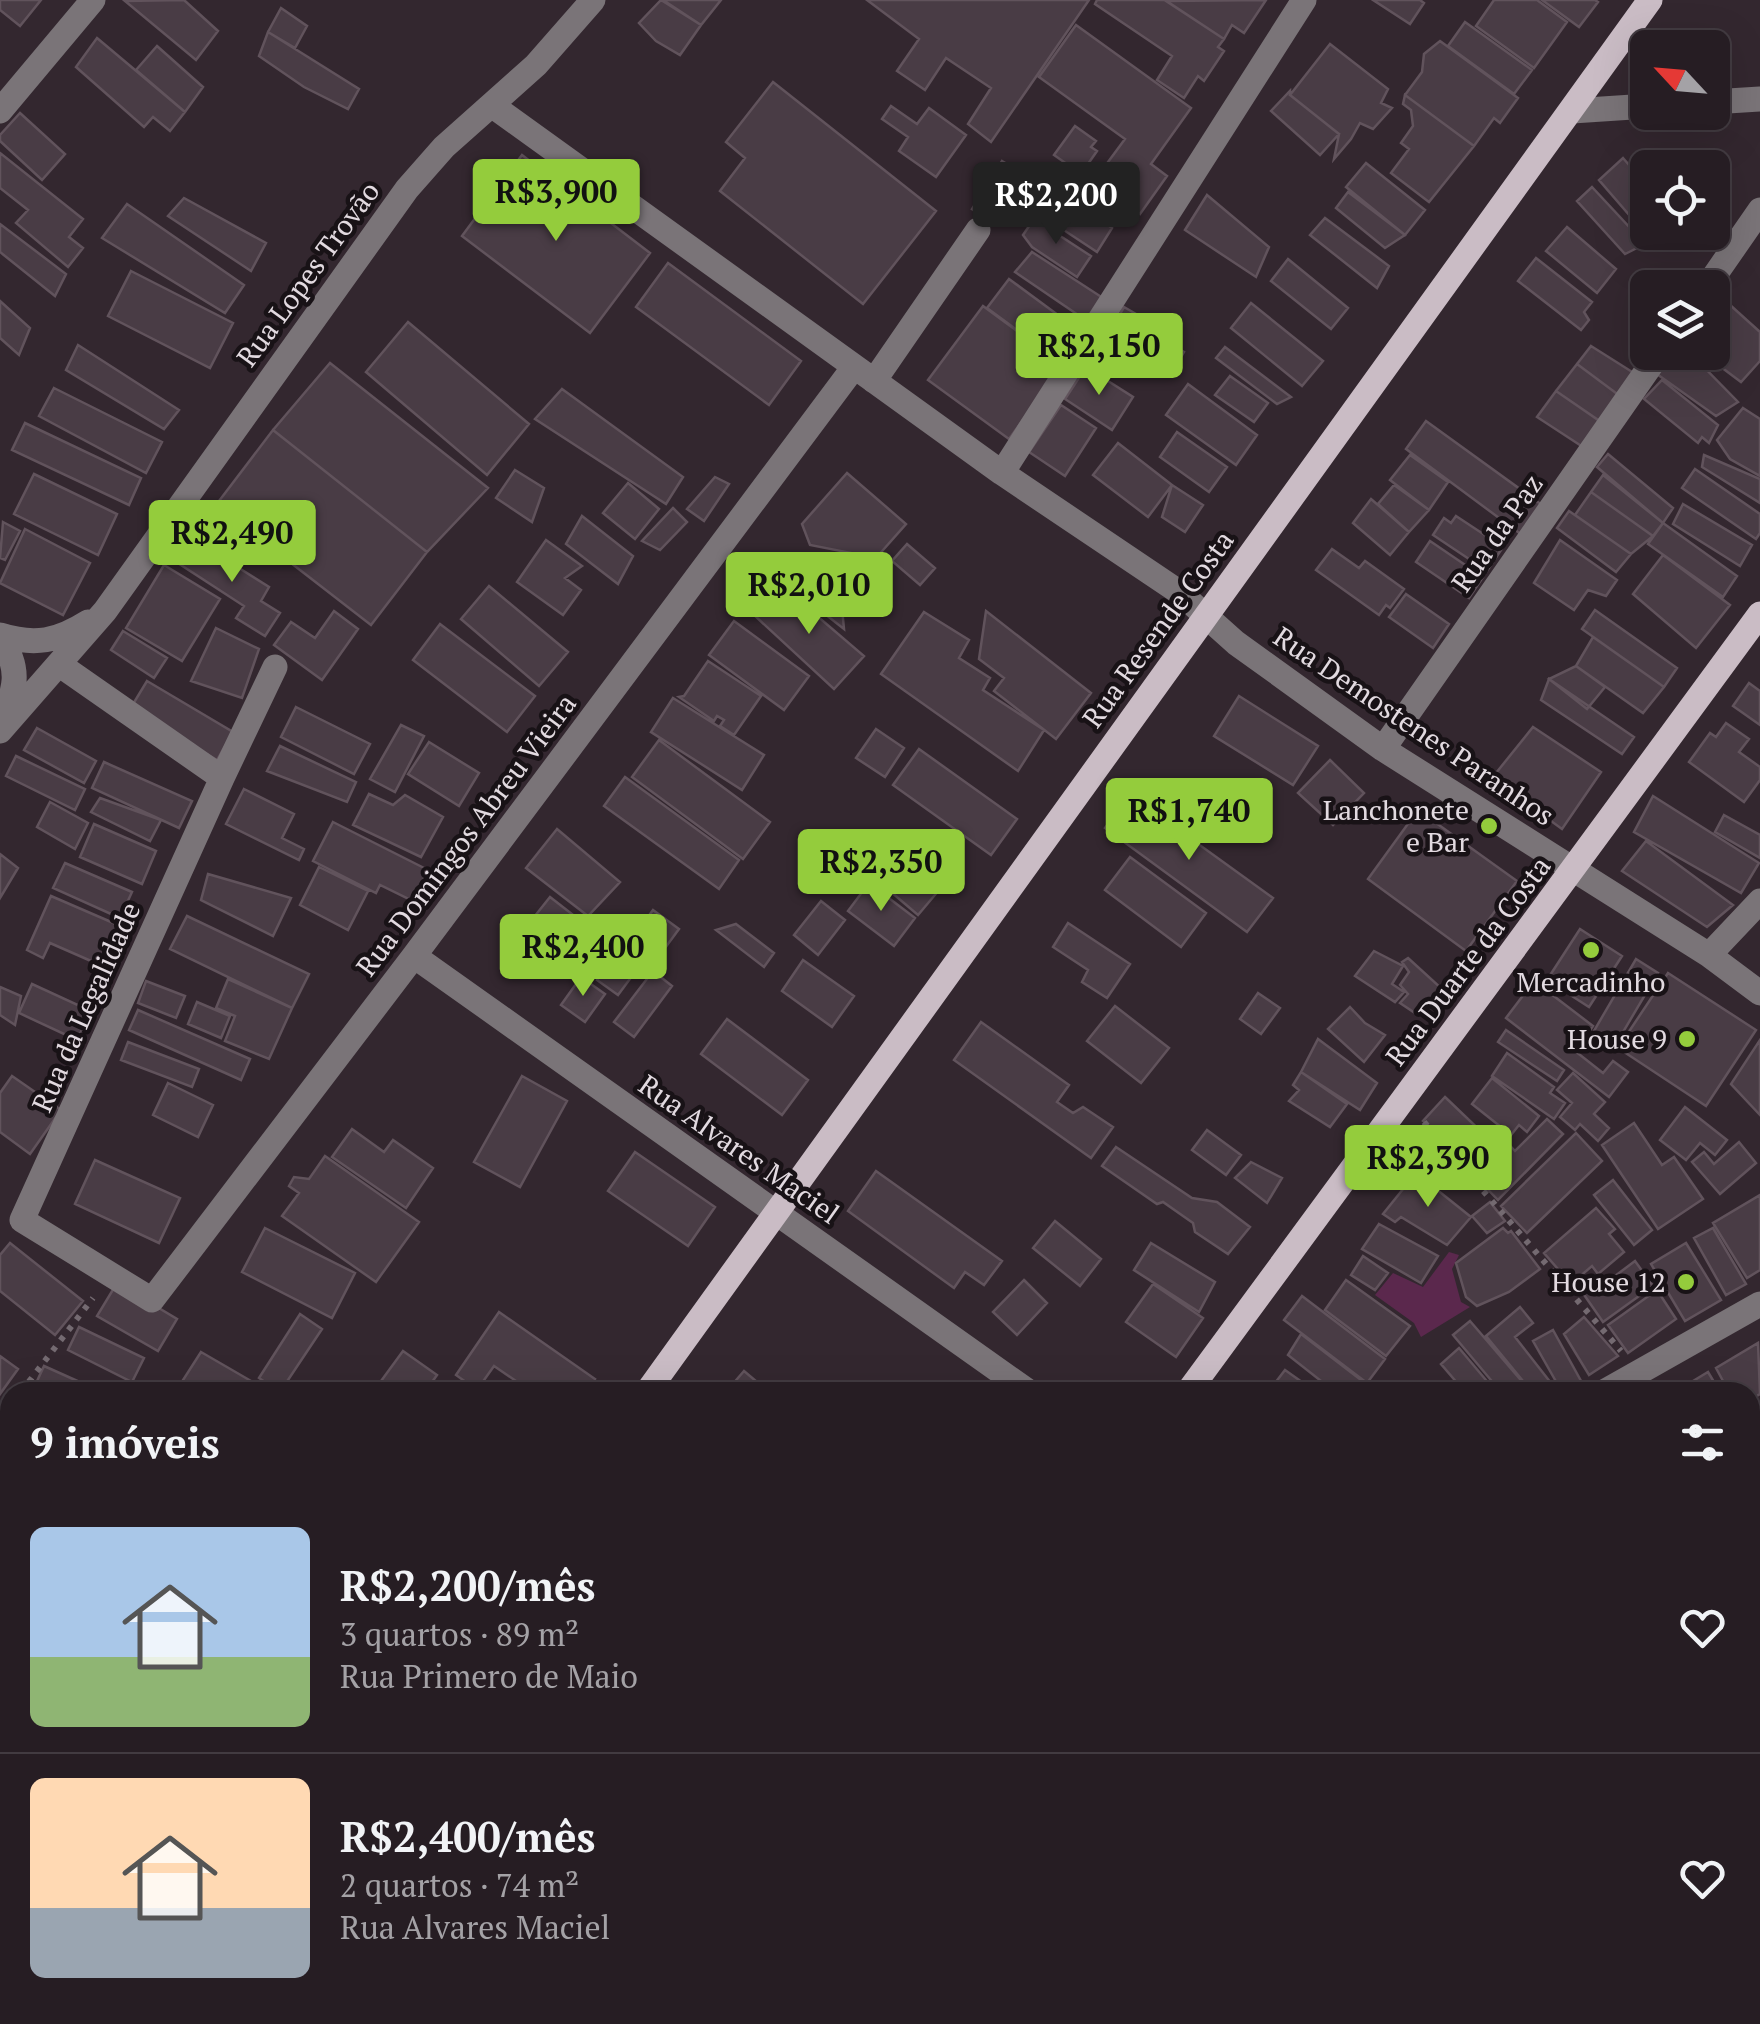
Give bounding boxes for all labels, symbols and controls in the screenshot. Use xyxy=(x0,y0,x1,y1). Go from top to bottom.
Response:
north arrow xyxy=(1630,30,1730,130)
map controls xyxy=(1630,30,1730,370)
button: locate xyxy=(1630,150,1730,250)
pin: R$3,900 xyxy=(464,159,648,244)
pin: R$2,200 xyxy=(964,162,1148,247)
text: R$3,900 xyxy=(495,170,617,212)
text: R$2,200 xyxy=(995,173,1117,215)
street label: Rua Lopes Trovão xyxy=(228,174,387,374)
button: layers xyxy=(1630,270,1730,370)
pin: R$2,150 xyxy=(1007,313,1191,398)
text: R$2,150 xyxy=(1038,324,1160,366)
street label: Rua da Paz xyxy=(1442,466,1551,599)
pin: R$2,490 xyxy=(140,500,324,585)
text: R$2,490 xyxy=(171,511,293,553)
street label: Rua Resende Costa xyxy=(1074,523,1242,735)
pin: R$2,010 xyxy=(717,552,901,637)
text: R$2,010 xyxy=(748,563,870,605)
street label: Rua Demostenes Paranhos xyxy=(1267,618,1562,833)
street label: Rua Domingos Abreu Vieira xyxy=(347,686,584,983)
pin: R$1,740 xyxy=(1097,778,1281,863)
text: R$1,740 xyxy=(1128,789,1250,831)
place label: Lanchonete e Bar xyxy=(1323,791,1469,860)
marker: Lanchonete e Bar xyxy=(1478,815,1500,837)
pin: R$2,350 xyxy=(789,829,973,914)
text: R$2,350 xyxy=(820,840,942,882)
street label: Rua Duarte da Costa xyxy=(1377,849,1558,1073)
street label: Rua da Legalidade xyxy=(23,896,148,1117)
pin: R$2,400 xyxy=(491,914,675,999)
text: R$2,400 xyxy=(522,925,644,967)
marker: Mercadinho xyxy=(1580,939,1602,961)
place label: Mercadinho xyxy=(1517,963,1665,1000)
place label: House 9 xyxy=(1567,1020,1667,1057)
marker: House 9 xyxy=(1676,1028,1698,1050)
street label: Rua Alvares Maciel xyxy=(632,1066,847,1232)
pin: R$2,390 xyxy=(1336,1125,1520,1210)
text: R$2,390 xyxy=(1367,1136,1489,1178)
place label: House 12 xyxy=(1551,1263,1666,1300)
marker: House 12 xyxy=(1675,1271,1697,1293)
text: 9 imóveis xyxy=(30,1414,220,1470)
icon: filters xyxy=(1675,1415,1730,1470)
text: R$2,200/mês xyxy=(340,1557,596,1613)
icon: home xyxy=(110,1567,230,1687)
icon: heart xyxy=(1675,1600,1730,1655)
text: 3 quartos · 89 m² xyxy=(340,1613,579,1655)
text: Rua Primero de Maio xyxy=(340,1655,638,1697)
text: R$2,400/mês xyxy=(340,1808,596,1864)
icon: home xyxy=(110,1818,230,1938)
icon: heart xyxy=(1675,1851,1730,1906)
text: 2 quartos · 74 m² xyxy=(340,1864,579,1906)
text: Rua Alvares Maciel xyxy=(340,1906,610,1948)

